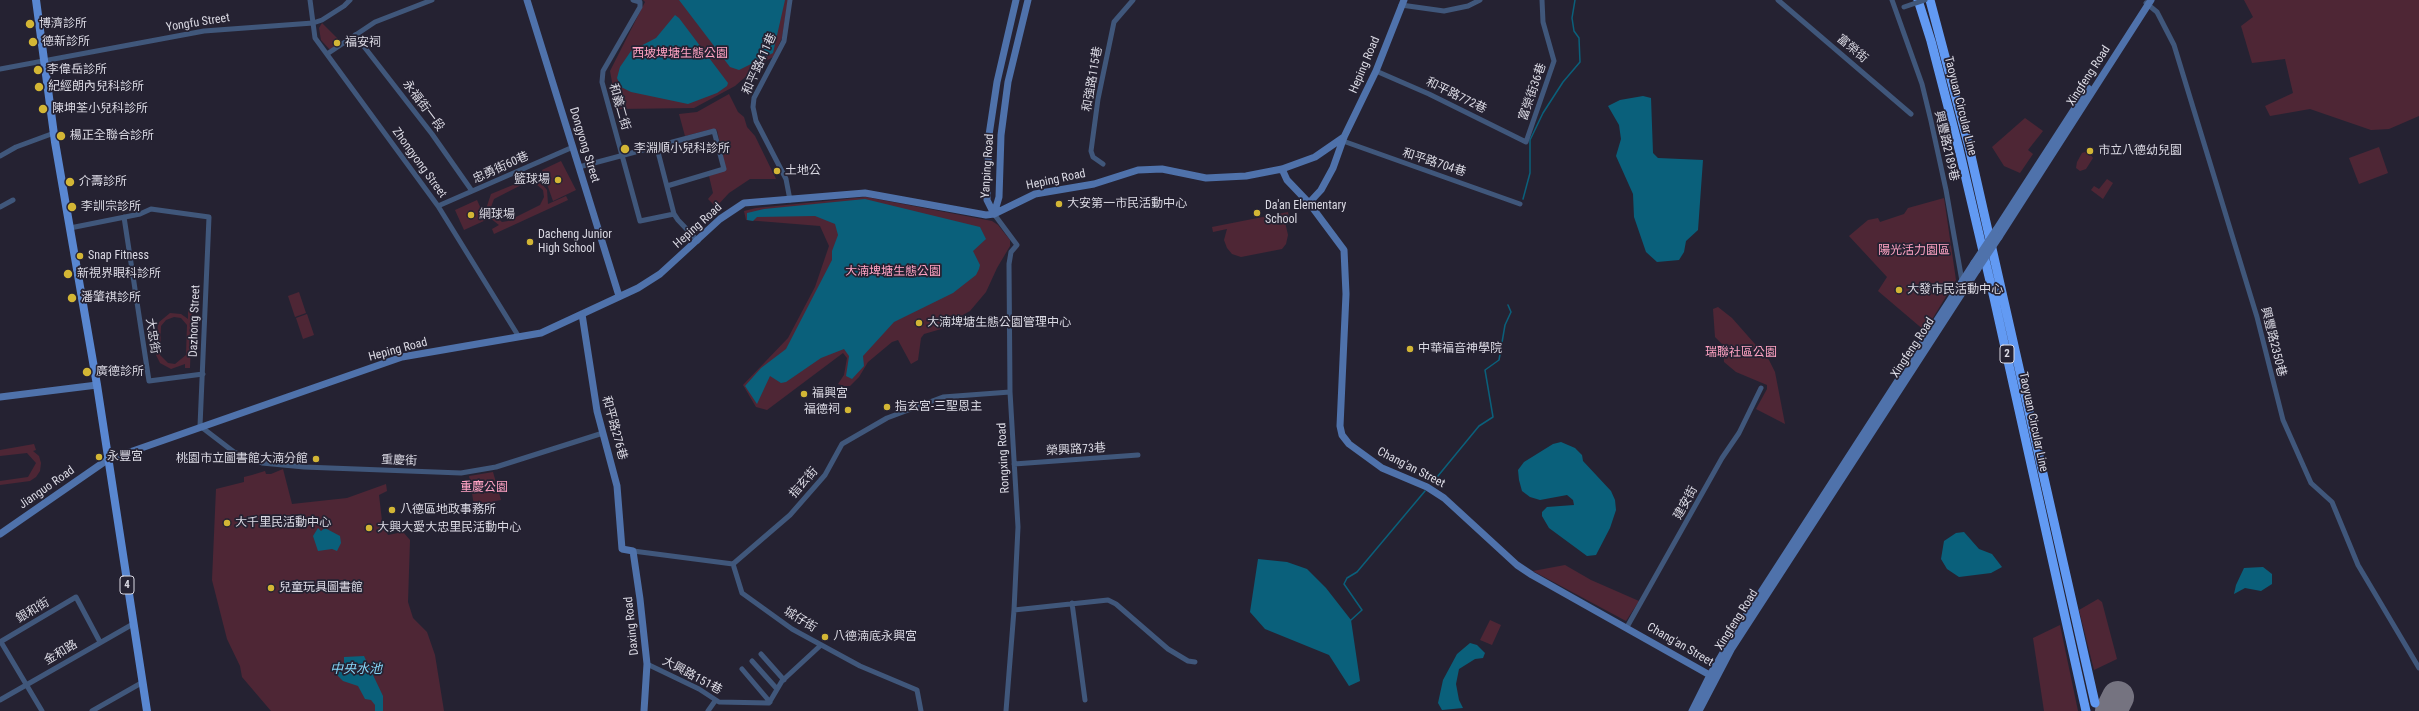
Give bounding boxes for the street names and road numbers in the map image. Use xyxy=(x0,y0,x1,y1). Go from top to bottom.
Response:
street label: Yongfu Street xyxy=(165,11,231,35)
street label: 和平路411巷 xyxy=(740,31,780,97)
street label: 富榮街 xyxy=(1834,32,1870,66)
street label: Heping Road xyxy=(1347,34,1383,96)
street label: Xingfeng Road xyxy=(2064,43,2114,109)
street label: 和強路115巷 xyxy=(1080,45,1106,113)
street label: Taoyuan Circular Line xyxy=(1941,55,1979,157)
street label: 富榮街36巷 xyxy=(1516,61,1550,123)
street label: 和平路772巷 xyxy=(1423,75,1489,117)
street label: 永福街一段 xyxy=(399,78,447,134)
street label: 和義二街 xyxy=(605,82,633,132)
street label: Dongyong Street xyxy=(566,106,602,184)
street label: 興豐路2189巷 xyxy=(1931,109,1961,183)
street label: Zhongyong Street xyxy=(389,125,449,201)
street label: Yanping Road xyxy=(979,133,997,199)
street label: 和平路704巷 xyxy=(1400,146,1468,180)
street label: 忠勇街60巷 xyxy=(471,149,531,187)
street label: Heping Road xyxy=(1025,167,1087,193)
street label: Heping Road xyxy=(671,200,725,252)
street label: Dazhong Street xyxy=(187,285,203,357)
street label: 興豐路2350巷 xyxy=(2257,305,2289,379)
street label: Xingfeng Road xyxy=(1888,315,1938,381)
street label: 大忠街 xyxy=(142,317,162,355)
street label: Heping Road xyxy=(367,335,429,365)
road number: 2 xyxy=(2000,345,2014,363)
street label: Taoyuan Circular Line xyxy=(2015,371,2051,473)
street label: 和平路276巷 xyxy=(599,394,629,462)
street label: Rongxing Road xyxy=(995,422,1013,494)
street label: 榮興路73巷 xyxy=(1046,441,1106,459)
street label: Chang'an Street xyxy=(1375,445,1447,491)
street label: 重慶街 xyxy=(381,453,417,469)
street label: Jianguo Road xyxy=(16,464,78,512)
street label: 指玄街 xyxy=(787,465,821,501)
street label: 建安街 xyxy=(1671,484,1701,522)
road number: 4 xyxy=(120,576,134,594)
street label: Xingfeng Road xyxy=(1713,587,1761,653)
street label: 銀和街 xyxy=(14,596,52,626)
street label: Daxing Road xyxy=(622,596,642,656)
street label: 城仔街 xyxy=(781,605,819,635)
street label: Chang'an Street xyxy=(1644,620,1716,670)
street label: 金和路 xyxy=(42,638,80,668)
street label: 大興路151巷 xyxy=(660,654,724,698)

